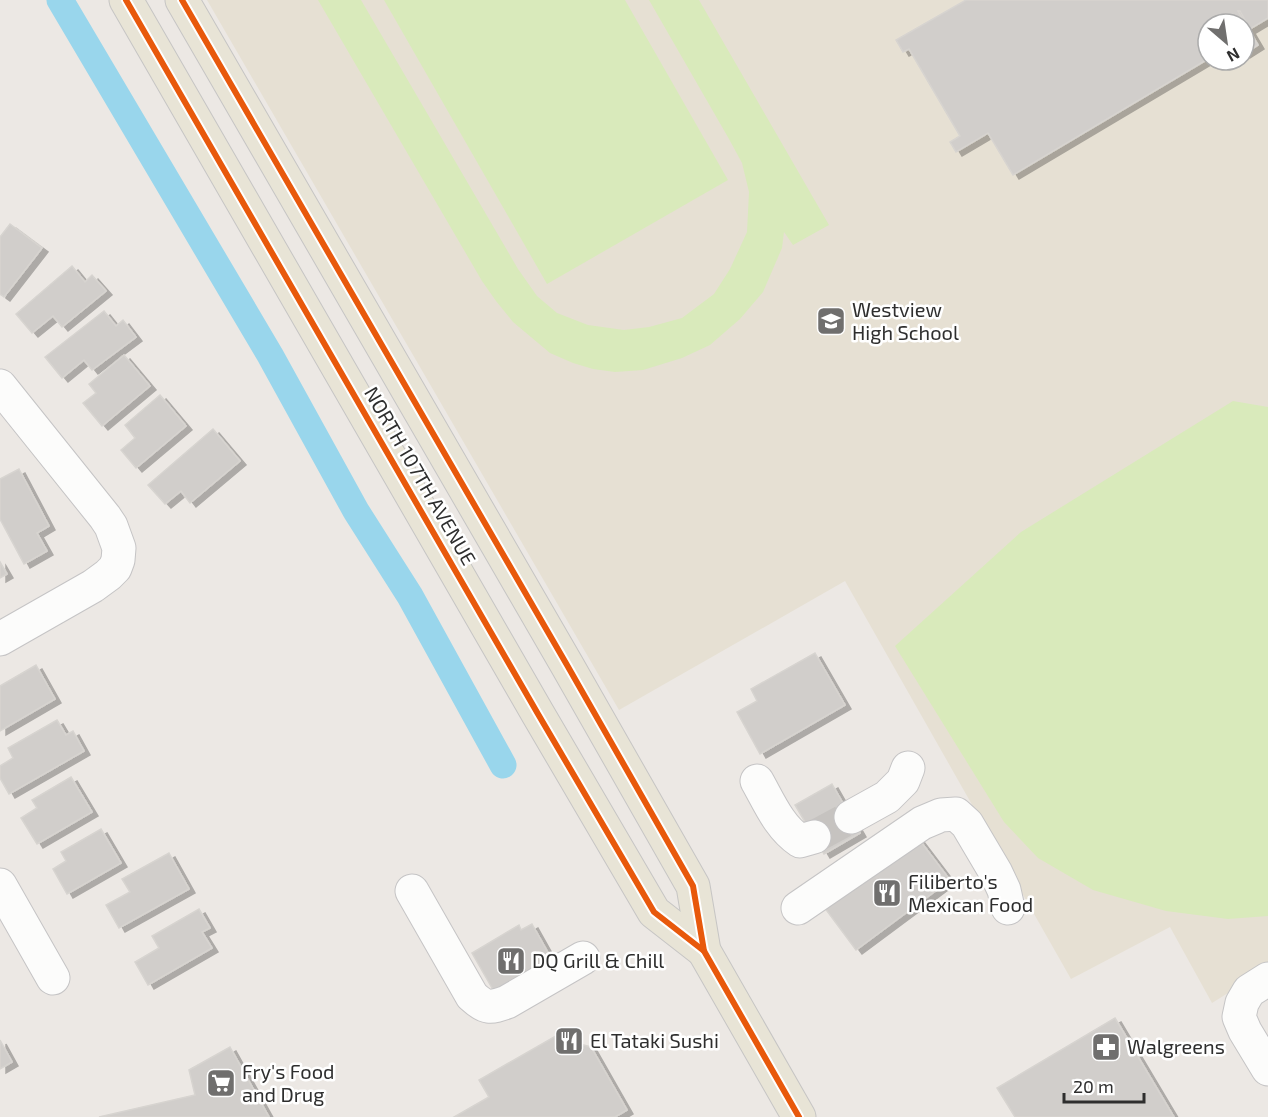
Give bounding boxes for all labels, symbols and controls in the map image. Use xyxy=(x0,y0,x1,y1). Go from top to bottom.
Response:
north arrow xyxy=(1196,12,1256,72)
text: N xyxy=(1224,44,1243,67)
place label: Westview High School xyxy=(852,297,959,344)
school or university icon: Westview High School xyxy=(815,305,847,337)
street label: NORTH 107TH AVENUE xyxy=(360,382,482,569)
place label: Filiberto's Mexican Food xyxy=(908,869,1033,916)
restaurant icon: Filiberto's Mexican Food xyxy=(871,877,903,909)
restaurant icon: DQ Grill & Chill xyxy=(495,945,527,977)
place label: DQ Grill & Chill xyxy=(532,948,664,972)
restaurant icon: El Tataki Sushi xyxy=(553,1025,585,1057)
place label: El Tataki Sushi xyxy=(590,1028,719,1052)
pharmacy icon: Walgreens xyxy=(1090,1031,1122,1063)
place label: Walgreens xyxy=(1127,1034,1225,1058)
place label: Fry's Food and Drug xyxy=(242,1059,334,1106)
scale bar xyxy=(1064,1066,1144,1104)
supermarket icon: Fry's Food and Drug xyxy=(205,1067,237,1099)
text: 20 m xyxy=(1073,1075,1114,1097)

